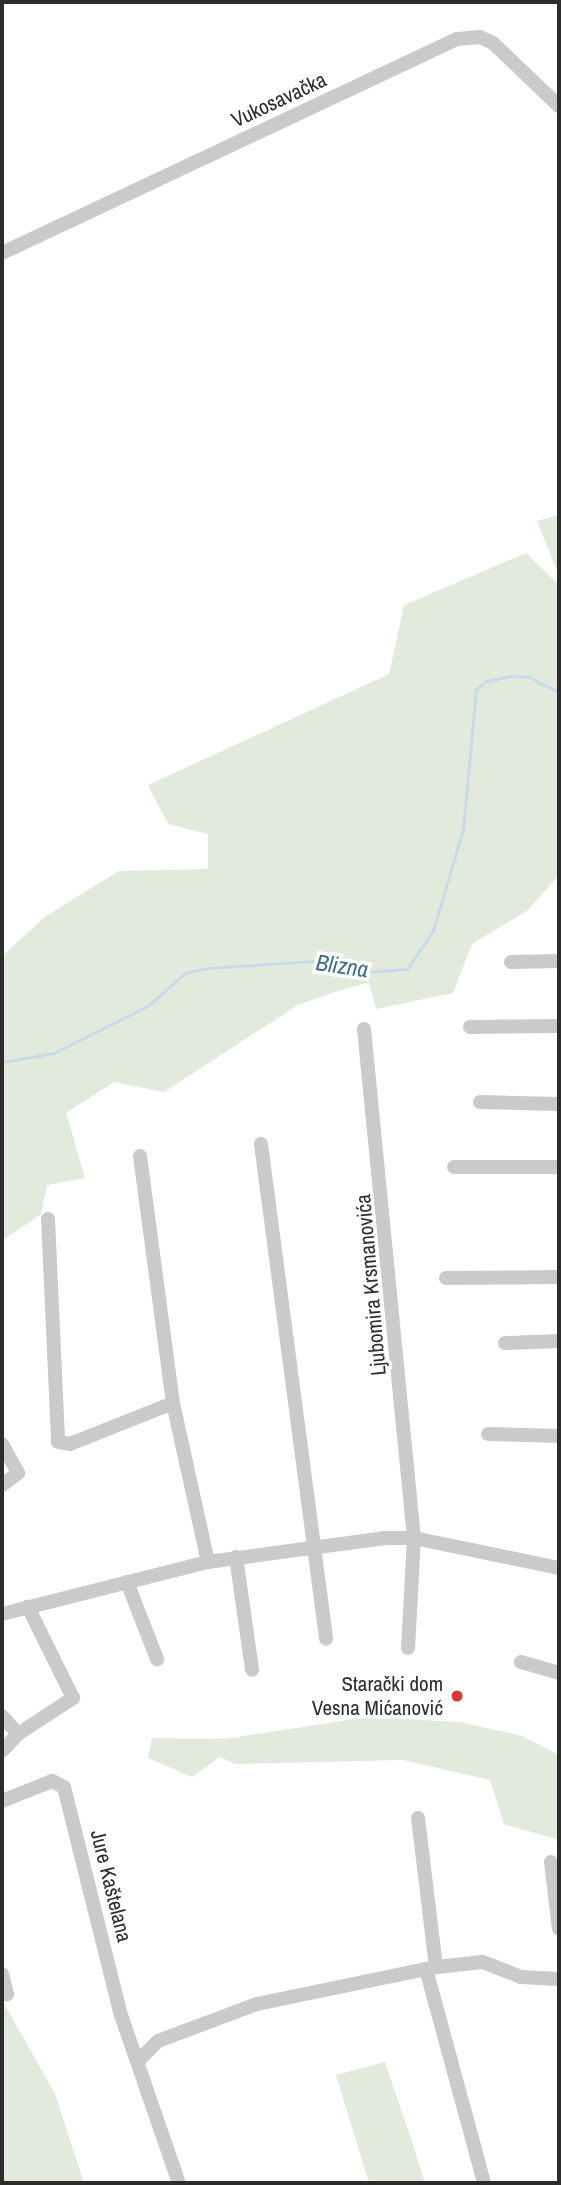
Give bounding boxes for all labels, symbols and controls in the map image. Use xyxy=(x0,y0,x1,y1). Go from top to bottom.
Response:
street label: Vukosavačka xyxy=(228,67,330,133)
water label: Blizna xyxy=(314,949,370,983)
street label: Ljubomira Krsmanovića xyxy=(351,1193,391,1377)
place label: Starački dom Vesna Mićanović xyxy=(312,1671,443,1721)
marker: Starački dom Vesna Mićanović xyxy=(449,1688,465,1704)
street label: Jure Kaštelana xyxy=(85,1827,137,1945)

